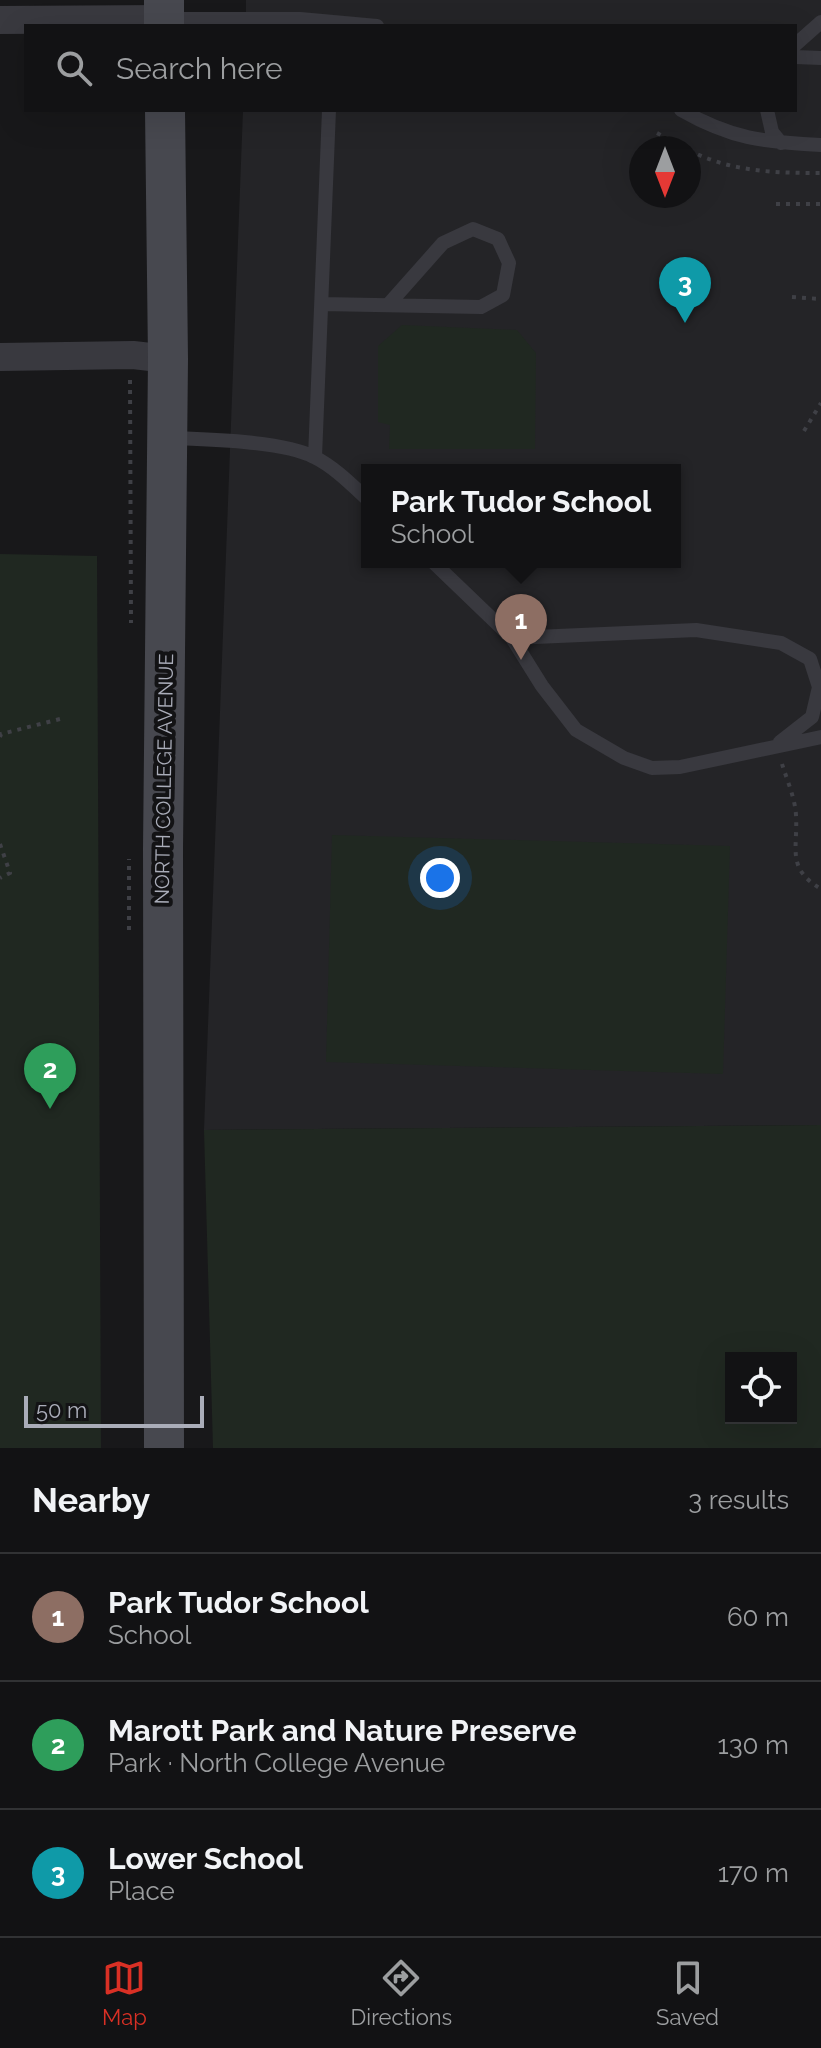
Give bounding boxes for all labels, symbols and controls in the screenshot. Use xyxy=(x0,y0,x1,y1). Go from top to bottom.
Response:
search box xyxy=(24,24,797,112)
icon: search xyxy=(52,46,96,90)
text: Search here xyxy=(116,51,283,86)
north arrow xyxy=(629,136,701,208)
pin: 3 xyxy=(659,257,711,323)
popup xyxy=(361,464,681,568)
text: Park Tudor School xyxy=(391,484,651,519)
text: School xyxy=(391,519,474,549)
pin: 1 xyxy=(495,594,547,660)
street label: NORTH COLLEGE AVENUE xyxy=(150,653,178,905)
your location xyxy=(420,858,460,898)
pin: 2 xyxy=(24,1043,76,1109)
map controls xyxy=(725,1352,797,1424)
button: locate xyxy=(725,1352,797,1424)
scale bar xyxy=(24,1392,204,1428)
text: 50 m xyxy=(36,1397,87,1423)
text: Nearby xyxy=(32,1480,150,1520)
text: 3 results xyxy=(688,1485,789,1515)
text: Park Tudor School xyxy=(108,1585,369,1620)
text: 1 xyxy=(52,1602,64,1632)
text: 60 m xyxy=(727,1602,789,1632)
text: School xyxy=(108,1620,191,1650)
text: Marott Park and Nature Preserve xyxy=(108,1713,576,1748)
text: 2 xyxy=(51,1730,65,1760)
text: 130 m xyxy=(718,1730,789,1760)
text: Park · North College Avenue xyxy=(108,1748,445,1778)
text: Lower School xyxy=(108,1841,303,1876)
text: 3 xyxy=(51,1858,65,1888)
text: 170 m xyxy=(718,1858,789,1888)
text: Place xyxy=(108,1876,175,1906)
tab: Map xyxy=(102,1956,147,2030)
tab: Directions xyxy=(351,1956,452,2030)
tab: Saved xyxy=(656,1956,719,2030)

